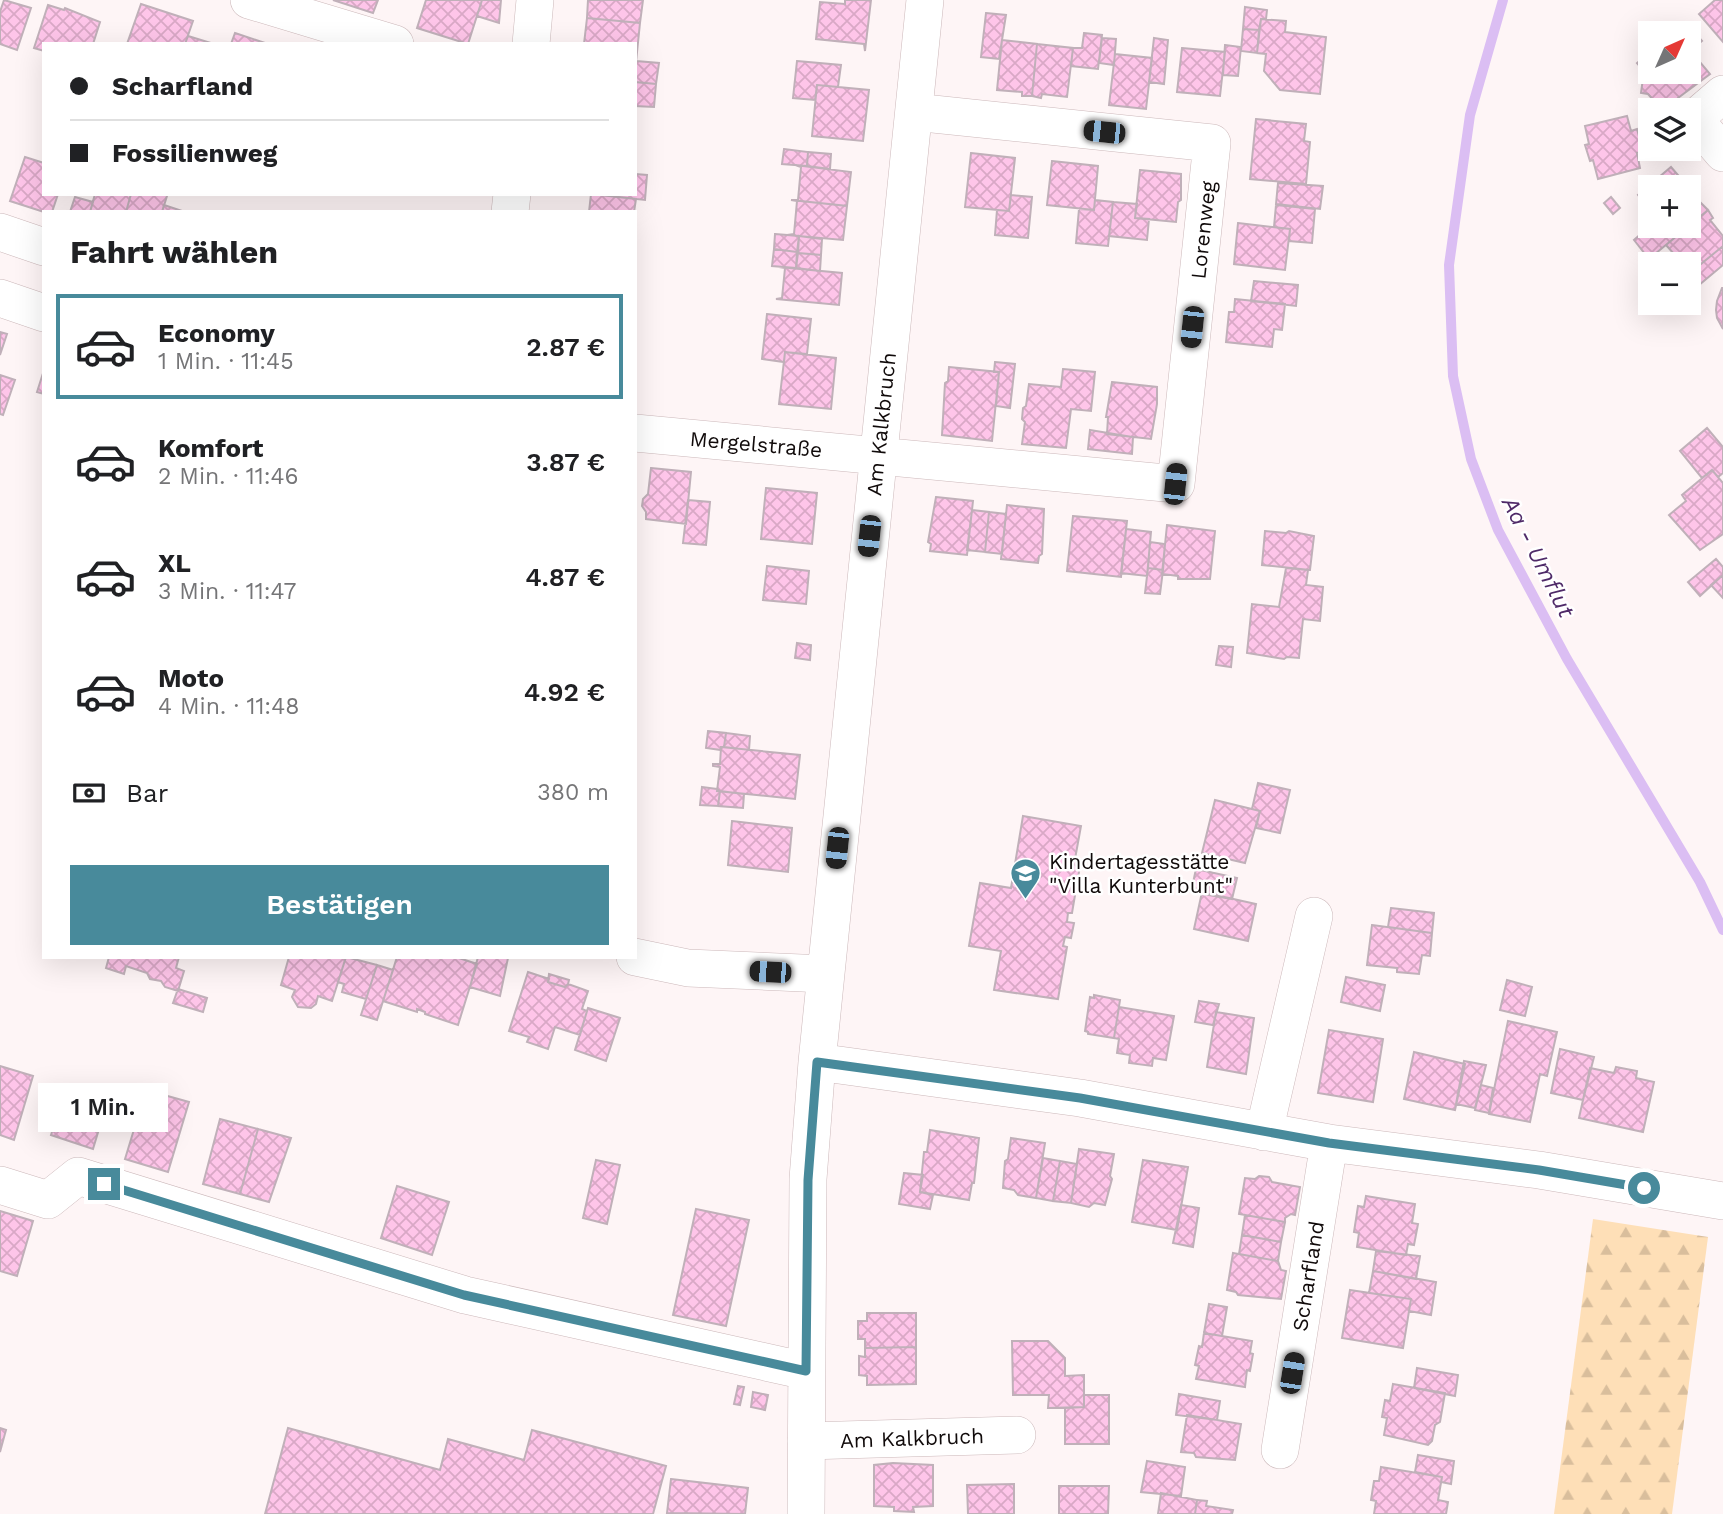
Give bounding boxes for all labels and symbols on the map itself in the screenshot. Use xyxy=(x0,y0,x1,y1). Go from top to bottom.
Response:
north arrow xyxy=(1638,21,1701,84)
car xyxy=(1083,119,1126,145)
street label: Lorenweg xyxy=(1185,179,1221,280)
car xyxy=(1180,305,1205,349)
street label: Am Kalkbruch xyxy=(861,351,901,497)
street label: Mergelstraße xyxy=(689,426,823,462)
car xyxy=(1163,462,1188,506)
water label: Aa - Umflut xyxy=(1496,491,1580,623)
car xyxy=(857,514,882,558)
car xyxy=(825,826,850,870)
place label: Kindertagesstätte "Villa Kunterbunt" xyxy=(1049,849,1233,898)
school or university icon: Kindertagesstätte "Villa Kunterbunt" xyxy=(1009,856,1043,900)
car xyxy=(749,960,792,984)
callout: 1 Min. xyxy=(39,1082,169,1132)
route end xyxy=(88,1168,120,1200)
route start xyxy=(1628,1172,1660,1204)
street label: Scharfland xyxy=(1287,1219,1329,1333)
car xyxy=(1279,1351,1306,1395)
street label: Am Kalkbruch xyxy=(840,1423,984,1453)

